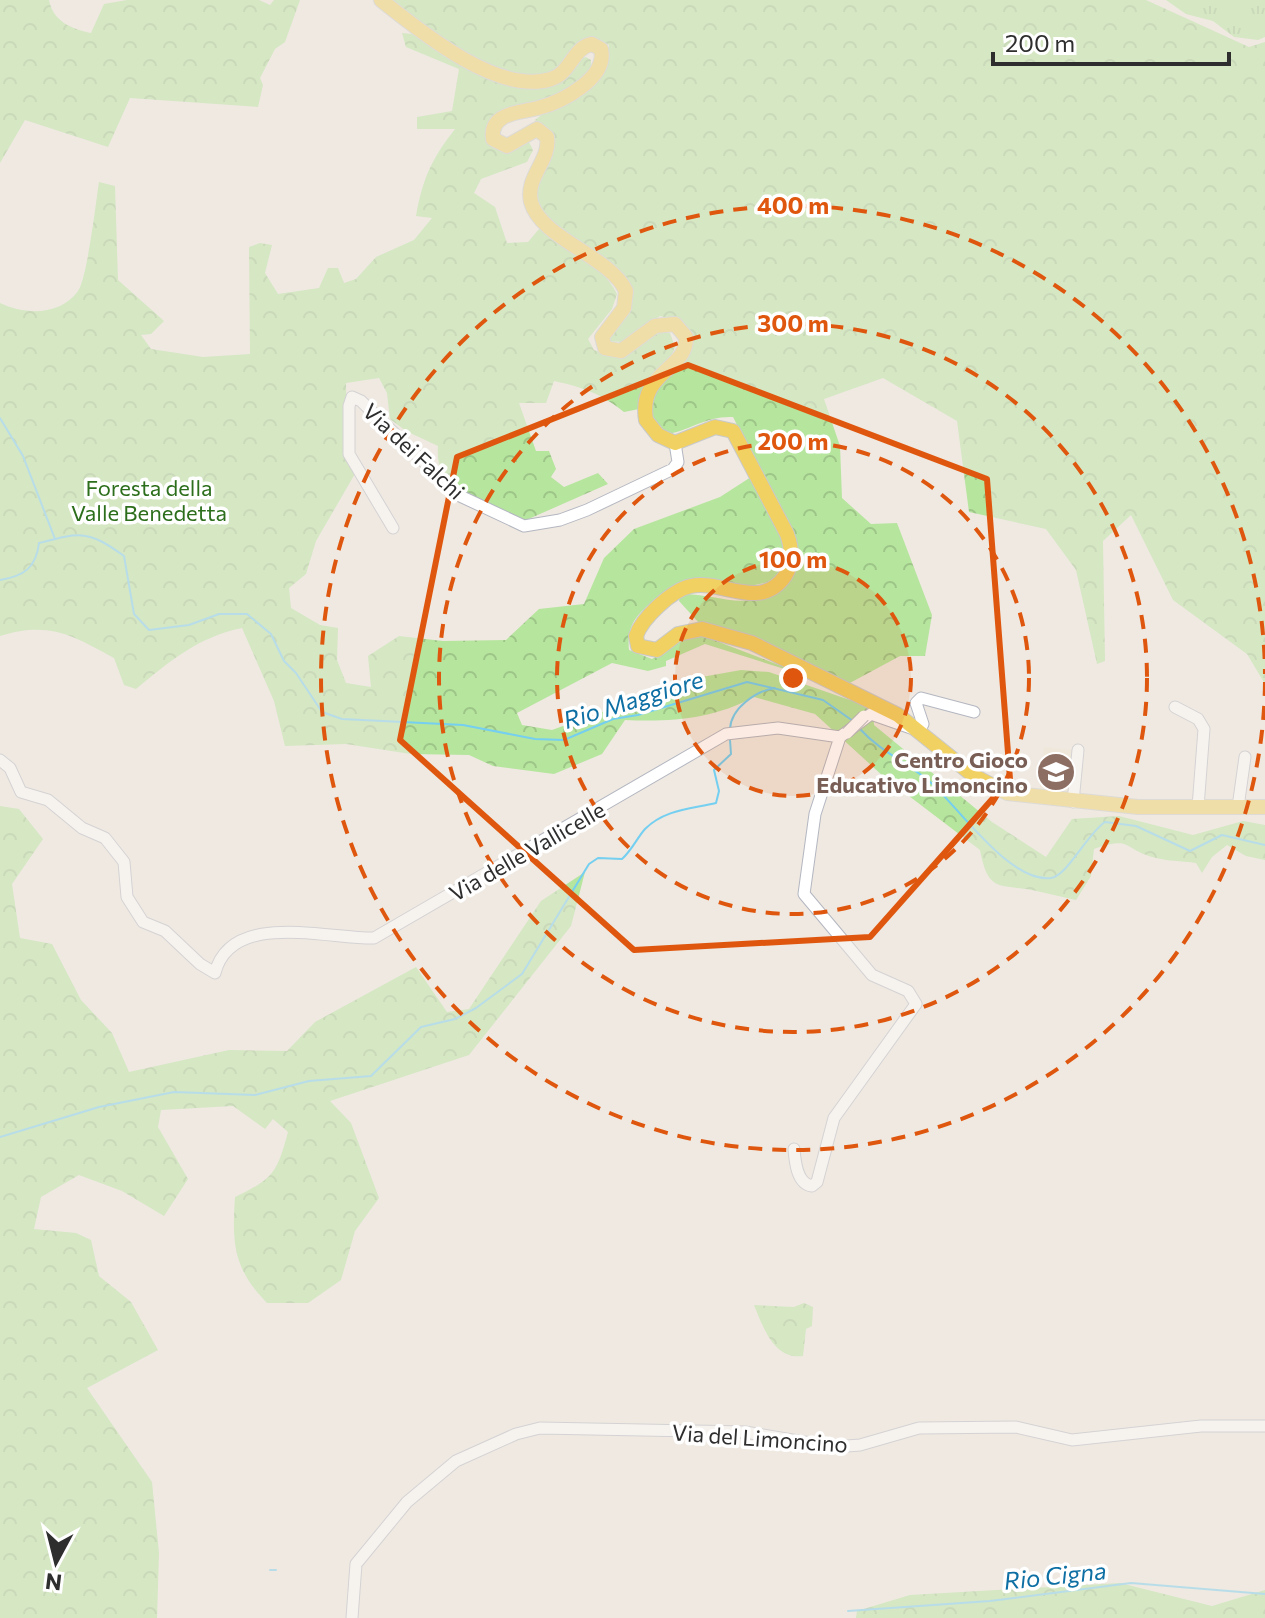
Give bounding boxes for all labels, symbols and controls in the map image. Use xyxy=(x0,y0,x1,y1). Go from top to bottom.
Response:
scale bar xyxy=(993,16,1229,66)
text: 200 m xyxy=(1005,28,1075,57)
text: 400 m xyxy=(757,190,829,219)
text: 300 m xyxy=(757,308,829,337)
street label: Via dei Falchi xyxy=(358,397,470,505)
text: 200 m xyxy=(758,426,828,455)
park label: Foresta della Valle Benedetta xyxy=(71,474,227,526)
text: 100 m xyxy=(759,544,827,573)
water label: Rio Maggiore xyxy=(560,664,707,734)
centre of rings xyxy=(779,664,807,692)
place label: Centro Gioco Educativo Limoncino xyxy=(816,746,1028,798)
school or university icon: Centro Gioco Educativo Limoncino xyxy=(1035,751,1077,793)
street label: Via delle Vallicelle xyxy=(444,795,610,907)
street label: Via del Limoncino xyxy=(671,1418,849,1458)
north arrow xyxy=(16,1522,96,1602)
water label: Rio Cigna xyxy=(1002,1555,1108,1595)
text: N xyxy=(44,1568,63,1597)

